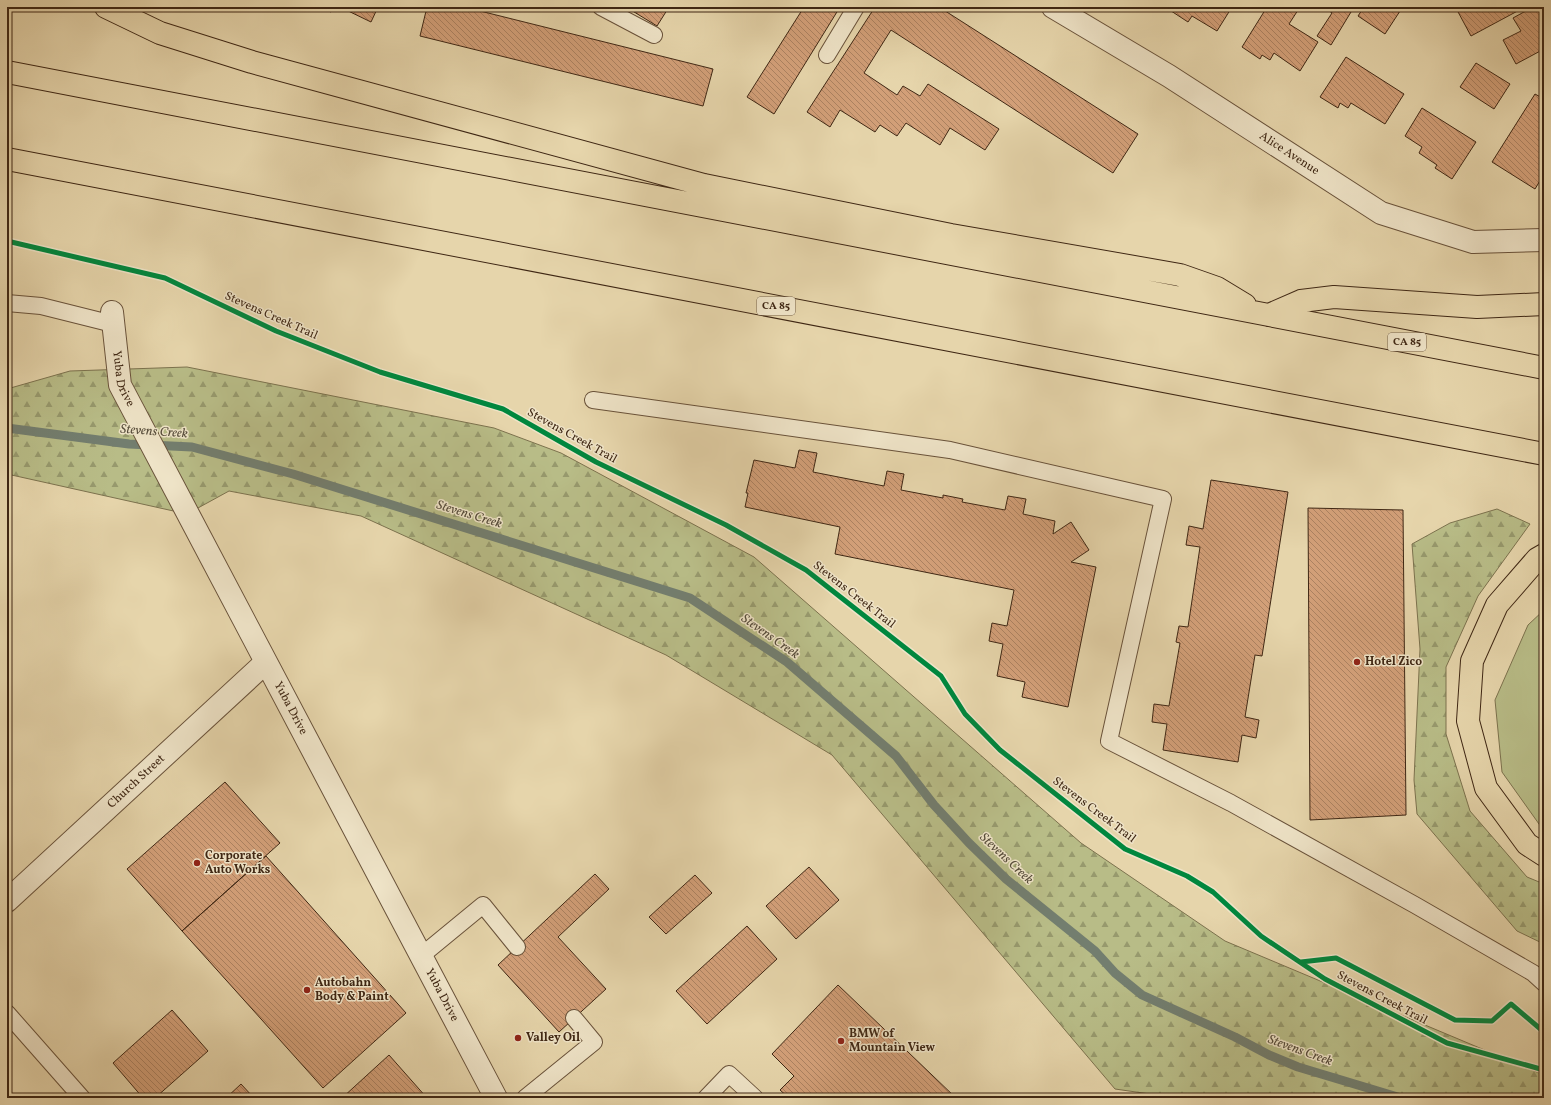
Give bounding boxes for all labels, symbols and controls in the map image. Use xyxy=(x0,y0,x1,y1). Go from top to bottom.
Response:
street label: Alice Avenue xyxy=(1256,128,1322,179)
street label: Stevens Creek Trail xyxy=(222,288,321,344)
road number: CA 85 xyxy=(757,297,795,315)
road number: CA 85 xyxy=(1388,333,1426,351)
street label: Yuba Drive xyxy=(108,350,138,410)
street label: Stevens Creek Trail xyxy=(524,405,620,468)
water label: Stevens Creek xyxy=(120,421,188,443)
water label: Stevens Creek xyxy=(434,496,504,534)
street label: Stevens Creek Trail xyxy=(809,558,899,632)
water label: Stevens Creek xyxy=(737,610,803,664)
place label: Hotel Zico xyxy=(1365,654,1422,670)
marker: Hotel Zico xyxy=(1352,657,1362,667)
street label: Yuba Drive xyxy=(270,679,311,738)
street label: Church Street xyxy=(104,751,169,812)
street label: Stevens Creek Trail xyxy=(1049,773,1139,847)
water label: Stevens Creek xyxy=(975,829,1037,889)
place label: Corporate Auto Works xyxy=(205,848,271,878)
marker: Corporate Auto Works xyxy=(192,858,202,868)
street label: Yuba Drive xyxy=(421,966,462,1025)
street label: Stevens Creek Trail xyxy=(1334,967,1430,1029)
place label: Autobahn Body & Paint xyxy=(315,975,389,1005)
marker: Autobahn Body & Paint xyxy=(302,985,312,995)
place label: BMW of Mountain View xyxy=(849,1026,936,1056)
place label: Valley Oil xyxy=(526,1030,580,1046)
water label: Stevens Creek xyxy=(1265,1031,1335,1071)
marker: Valley Oil xyxy=(513,1033,523,1043)
marker: BMW of Mountain View xyxy=(836,1036,846,1046)

